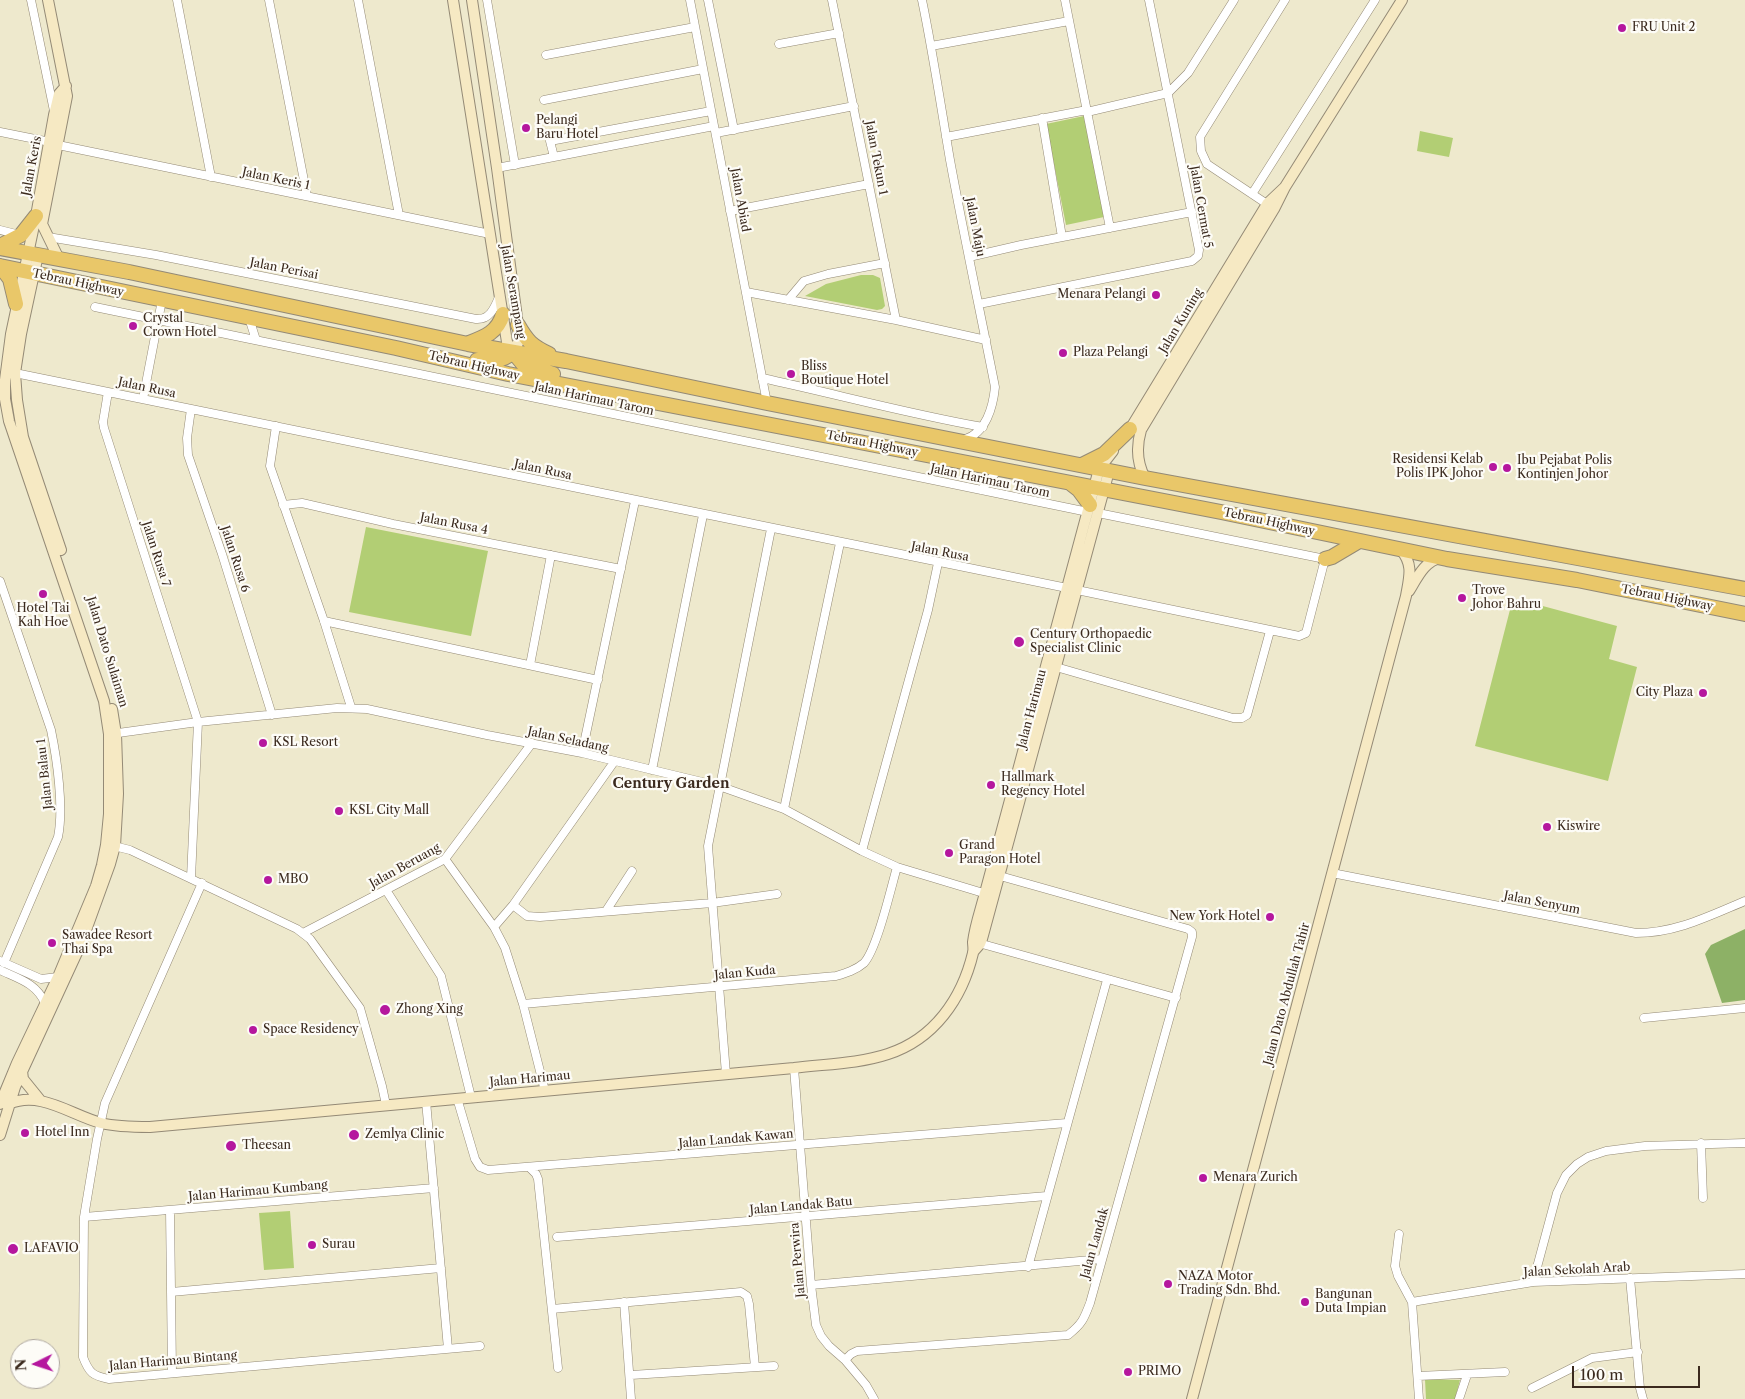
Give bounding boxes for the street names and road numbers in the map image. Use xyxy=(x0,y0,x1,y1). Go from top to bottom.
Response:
street label: Jalan Tekun 1 xyxy=(862,119,890,197)
street label: Jalan Keris xyxy=(19,135,45,197)
street label: Jalan Keris 1 xyxy=(241,165,311,193)
street label: Jalan Cermat 5 xyxy=(1187,165,1215,249)
street label: Jalan Abiad xyxy=(727,167,753,233)
street label: Jalan Maju xyxy=(962,196,988,258)
street label: Jalan Serampang xyxy=(498,244,528,340)
street label: Jalan Perisai xyxy=(249,255,319,283)
street label: Tebrau Highway xyxy=(31,266,125,300)
street label: Jalan Kuning xyxy=(1156,286,1206,356)
street label: Tebrau Highway xyxy=(427,348,521,384)
street label: Jalan Rusa xyxy=(117,375,177,401)
street label: Jalan Harimau Tarom xyxy=(533,379,655,419)
street label: Tebrau Highway xyxy=(825,428,919,460)
street label: Jalan Rusa xyxy=(513,457,573,483)
street label: Jalan Harimau Tarom xyxy=(929,461,1051,501)
street label: Tebrau Highway xyxy=(1222,505,1316,539)
street label: Jalan Rusa 4 xyxy=(419,510,489,538)
street label: Jalan Rusa 7 xyxy=(139,520,173,588)
street label: Jalan Rusa 6 xyxy=(217,524,253,594)
street label: Jalan Rusa xyxy=(910,539,970,565)
street label: Tebrau Highway xyxy=(1620,582,1714,614)
street label: Jalan Dato Sulaiman xyxy=(83,595,131,709)
street label: Jalan Harimau xyxy=(1015,668,1049,750)
street label: Jalan Seladang xyxy=(526,724,610,756)
street label: Jalan Balau 1 xyxy=(34,738,56,810)
street label: Jalan Beruang xyxy=(367,841,443,891)
street label: Jalan Senyum xyxy=(1503,889,1581,917)
street label: Jalan Dato Abdullah Tahir xyxy=(1261,921,1313,1067)
street label: Jalan Kuda xyxy=(714,963,776,983)
street label: Jalan Harimau xyxy=(489,1068,571,1090)
street label: Jalan Landak Kawan xyxy=(678,1127,794,1151)
street label: Jalan Harimau Kumbang xyxy=(188,1178,328,1204)
street label: Jalan Landak Batu xyxy=(749,1194,853,1218)
street label: Jalan Landak xyxy=(1078,1206,1112,1280)
street label: Jalan Perwira xyxy=(788,1222,808,1298)
street label: Jalan Sekolah Arab xyxy=(1523,1260,1631,1280)
street label: Jalan Harimau Bintang xyxy=(108,1348,238,1374)

